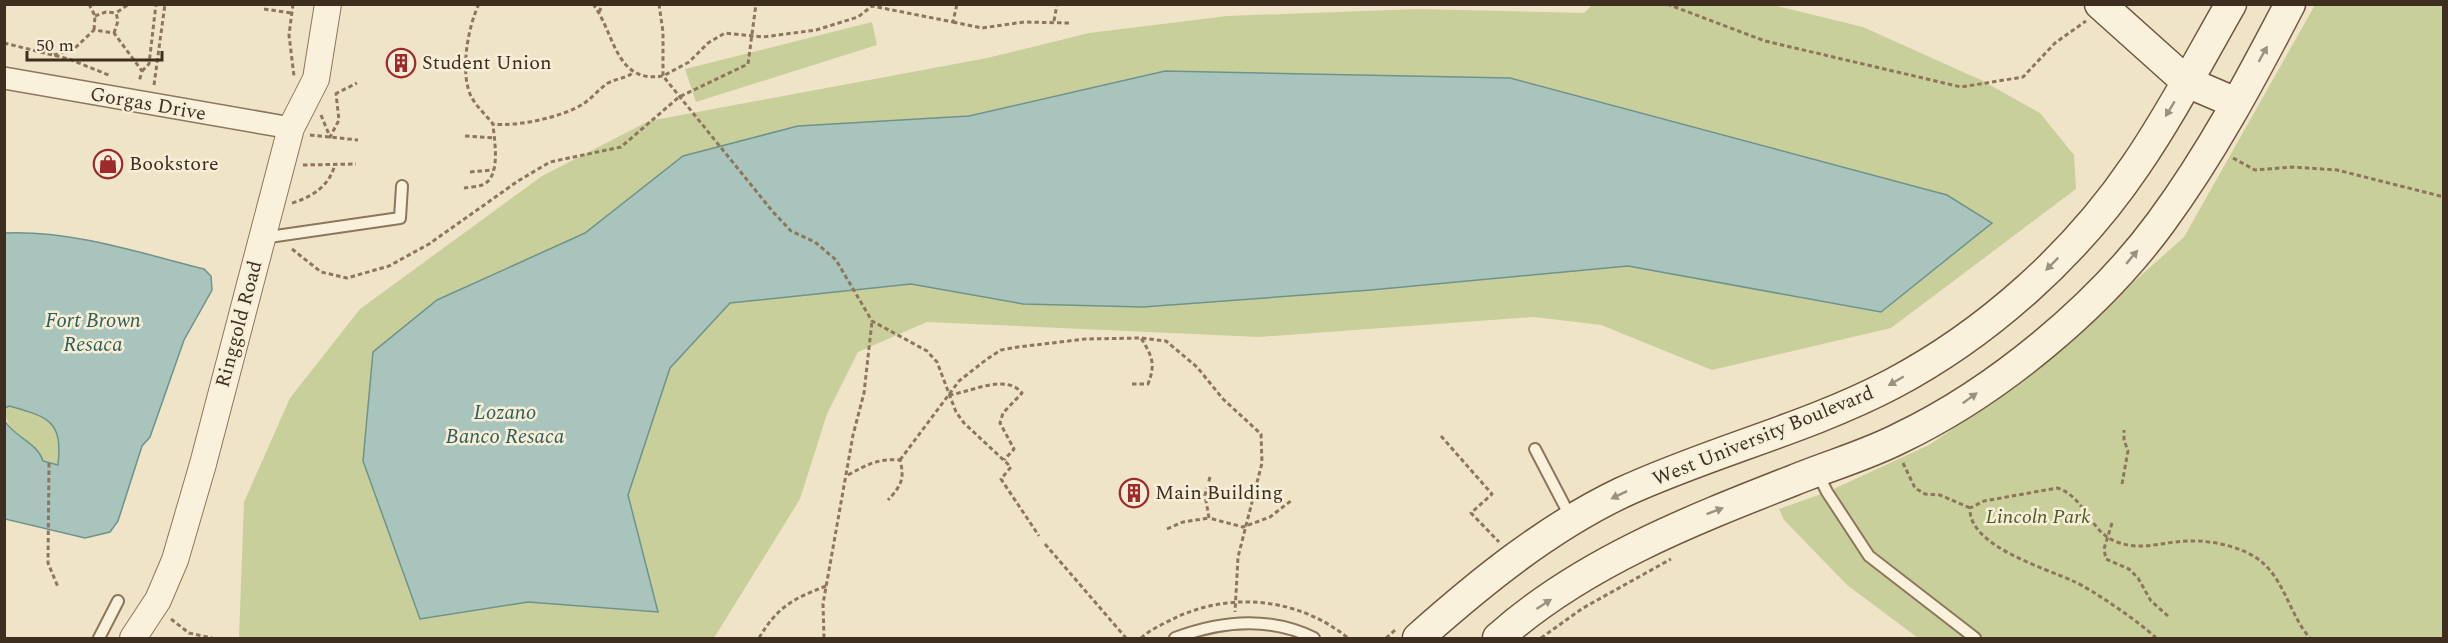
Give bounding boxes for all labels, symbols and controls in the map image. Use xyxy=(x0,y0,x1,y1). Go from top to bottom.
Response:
scale bar xyxy=(27,24,162,62)
text: 50 m xyxy=(36,32,74,59)
one-way arrow xyxy=(2258,45,2268,62)
building icon: Student Union xyxy=(385,47,417,79)
place label: Student Union xyxy=(422,48,552,78)
street label: Gorgas Drive xyxy=(88,79,208,129)
one-way arrow xyxy=(2164,101,2175,118)
shop icon: Bookstore xyxy=(92,148,124,180)
place label: Bookstore xyxy=(129,149,219,179)
one-way arrow xyxy=(2126,249,2139,265)
street label: Ringgold Road xyxy=(208,257,270,391)
one-way arrow xyxy=(2045,257,2059,272)
water label: Fort Brown Resaca xyxy=(45,305,141,361)
one-way arrow xyxy=(1888,375,1905,385)
street label: West University Boulevard xyxy=(1648,378,1878,494)
one-way arrow xyxy=(1961,392,1977,404)
water label: Lozano Banco Resaca xyxy=(446,397,565,453)
building icon: Main Building xyxy=(1118,477,1150,509)
place label: Main Building xyxy=(1155,478,1283,508)
one-way arrow xyxy=(1611,490,1628,499)
park label: Lincoln Park xyxy=(1986,502,2091,532)
one-way arrow xyxy=(1707,506,1725,516)
one-way arrow xyxy=(1536,598,1553,609)

